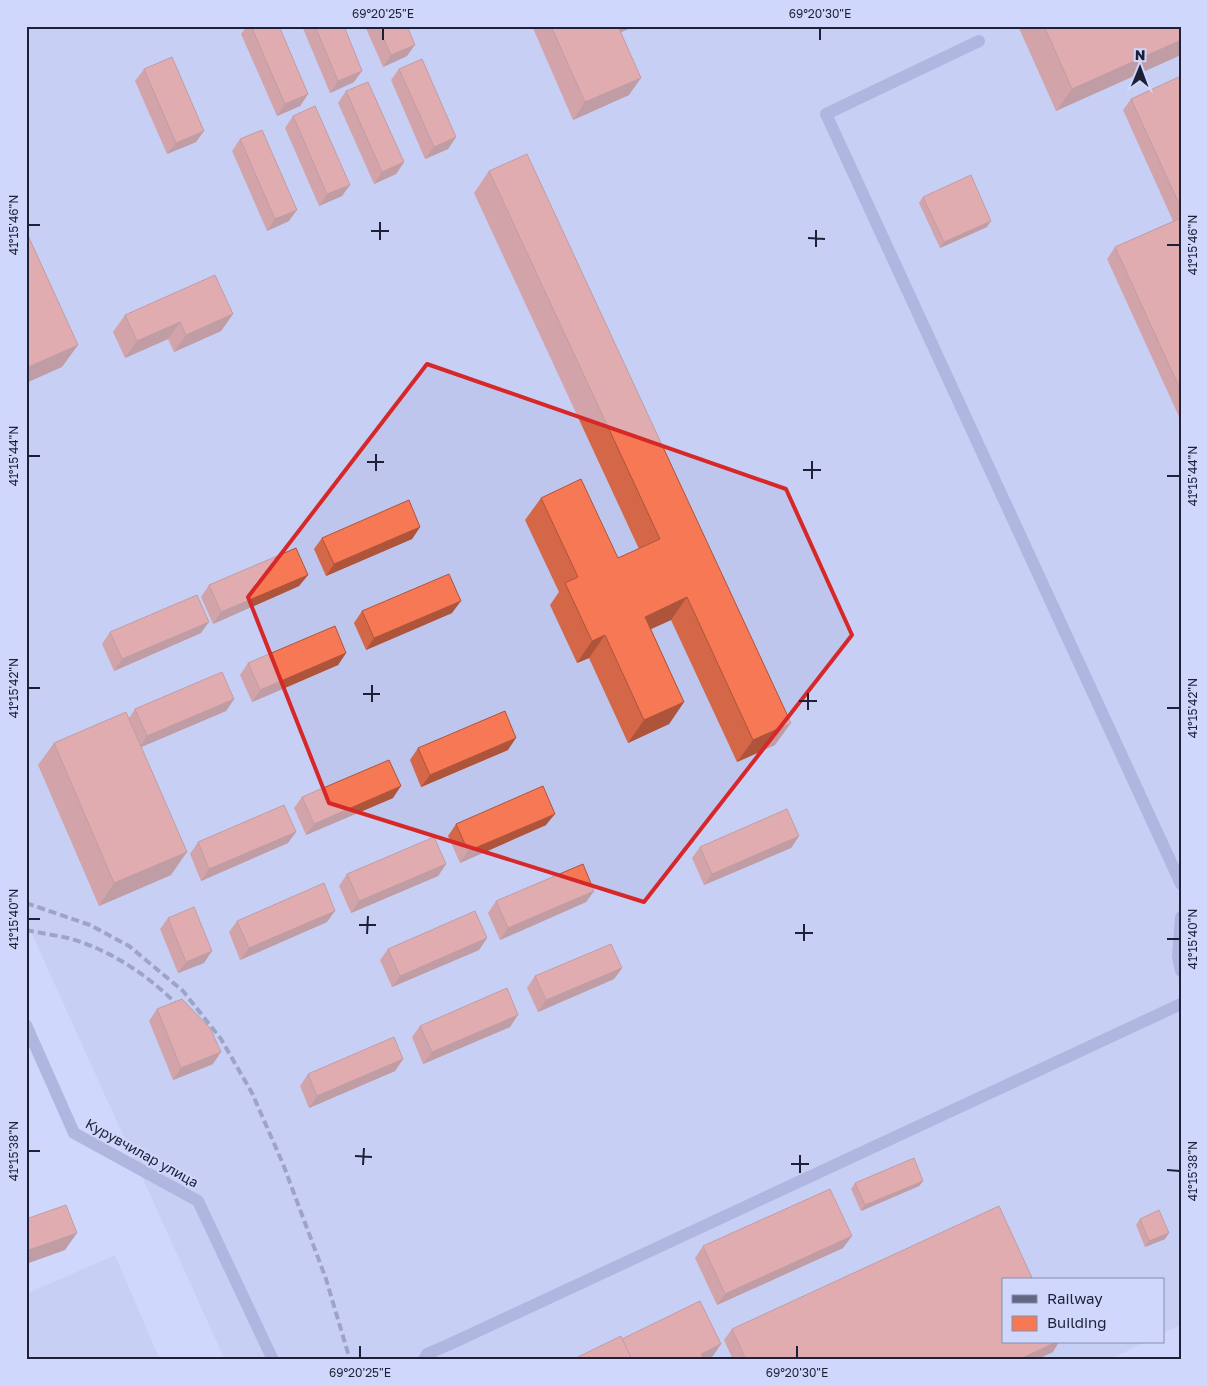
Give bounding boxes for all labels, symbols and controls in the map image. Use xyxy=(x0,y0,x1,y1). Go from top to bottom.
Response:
text: 69°20'25"E xyxy=(352,6,414,21)
text: 69°20'30"E xyxy=(789,6,851,21)
north arrow xyxy=(1114,42,1164,92)
text: N xyxy=(1135,46,1146,63)
text: 41°15'46"N xyxy=(6,195,21,255)
text: 41°15'46"N xyxy=(1185,215,1200,275)
text: 41°15'44"N xyxy=(6,426,21,486)
text: 41°15'44"N xyxy=(1185,446,1200,506)
text: 41°15'42"N xyxy=(6,658,21,718)
text: 41°15'42"N xyxy=(1185,678,1200,738)
text: 41°15'40"N xyxy=(6,889,21,949)
text: 41°15'40"N xyxy=(1185,909,1200,969)
street label: Курувчилар улица xyxy=(83,1114,202,1191)
text: 41°15'38"N xyxy=(6,1121,21,1181)
text: 41°15'38"N xyxy=(1185,1141,1200,1201)
legend xyxy=(1002,1278,1164,1344)
text: Railway xyxy=(1047,1289,1103,1307)
text: Building xyxy=(1047,1313,1107,1331)
text: 69°20'25"E xyxy=(329,1365,391,1380)
text: 69°20'30"E xyxy=(766,1365,828,1380)

